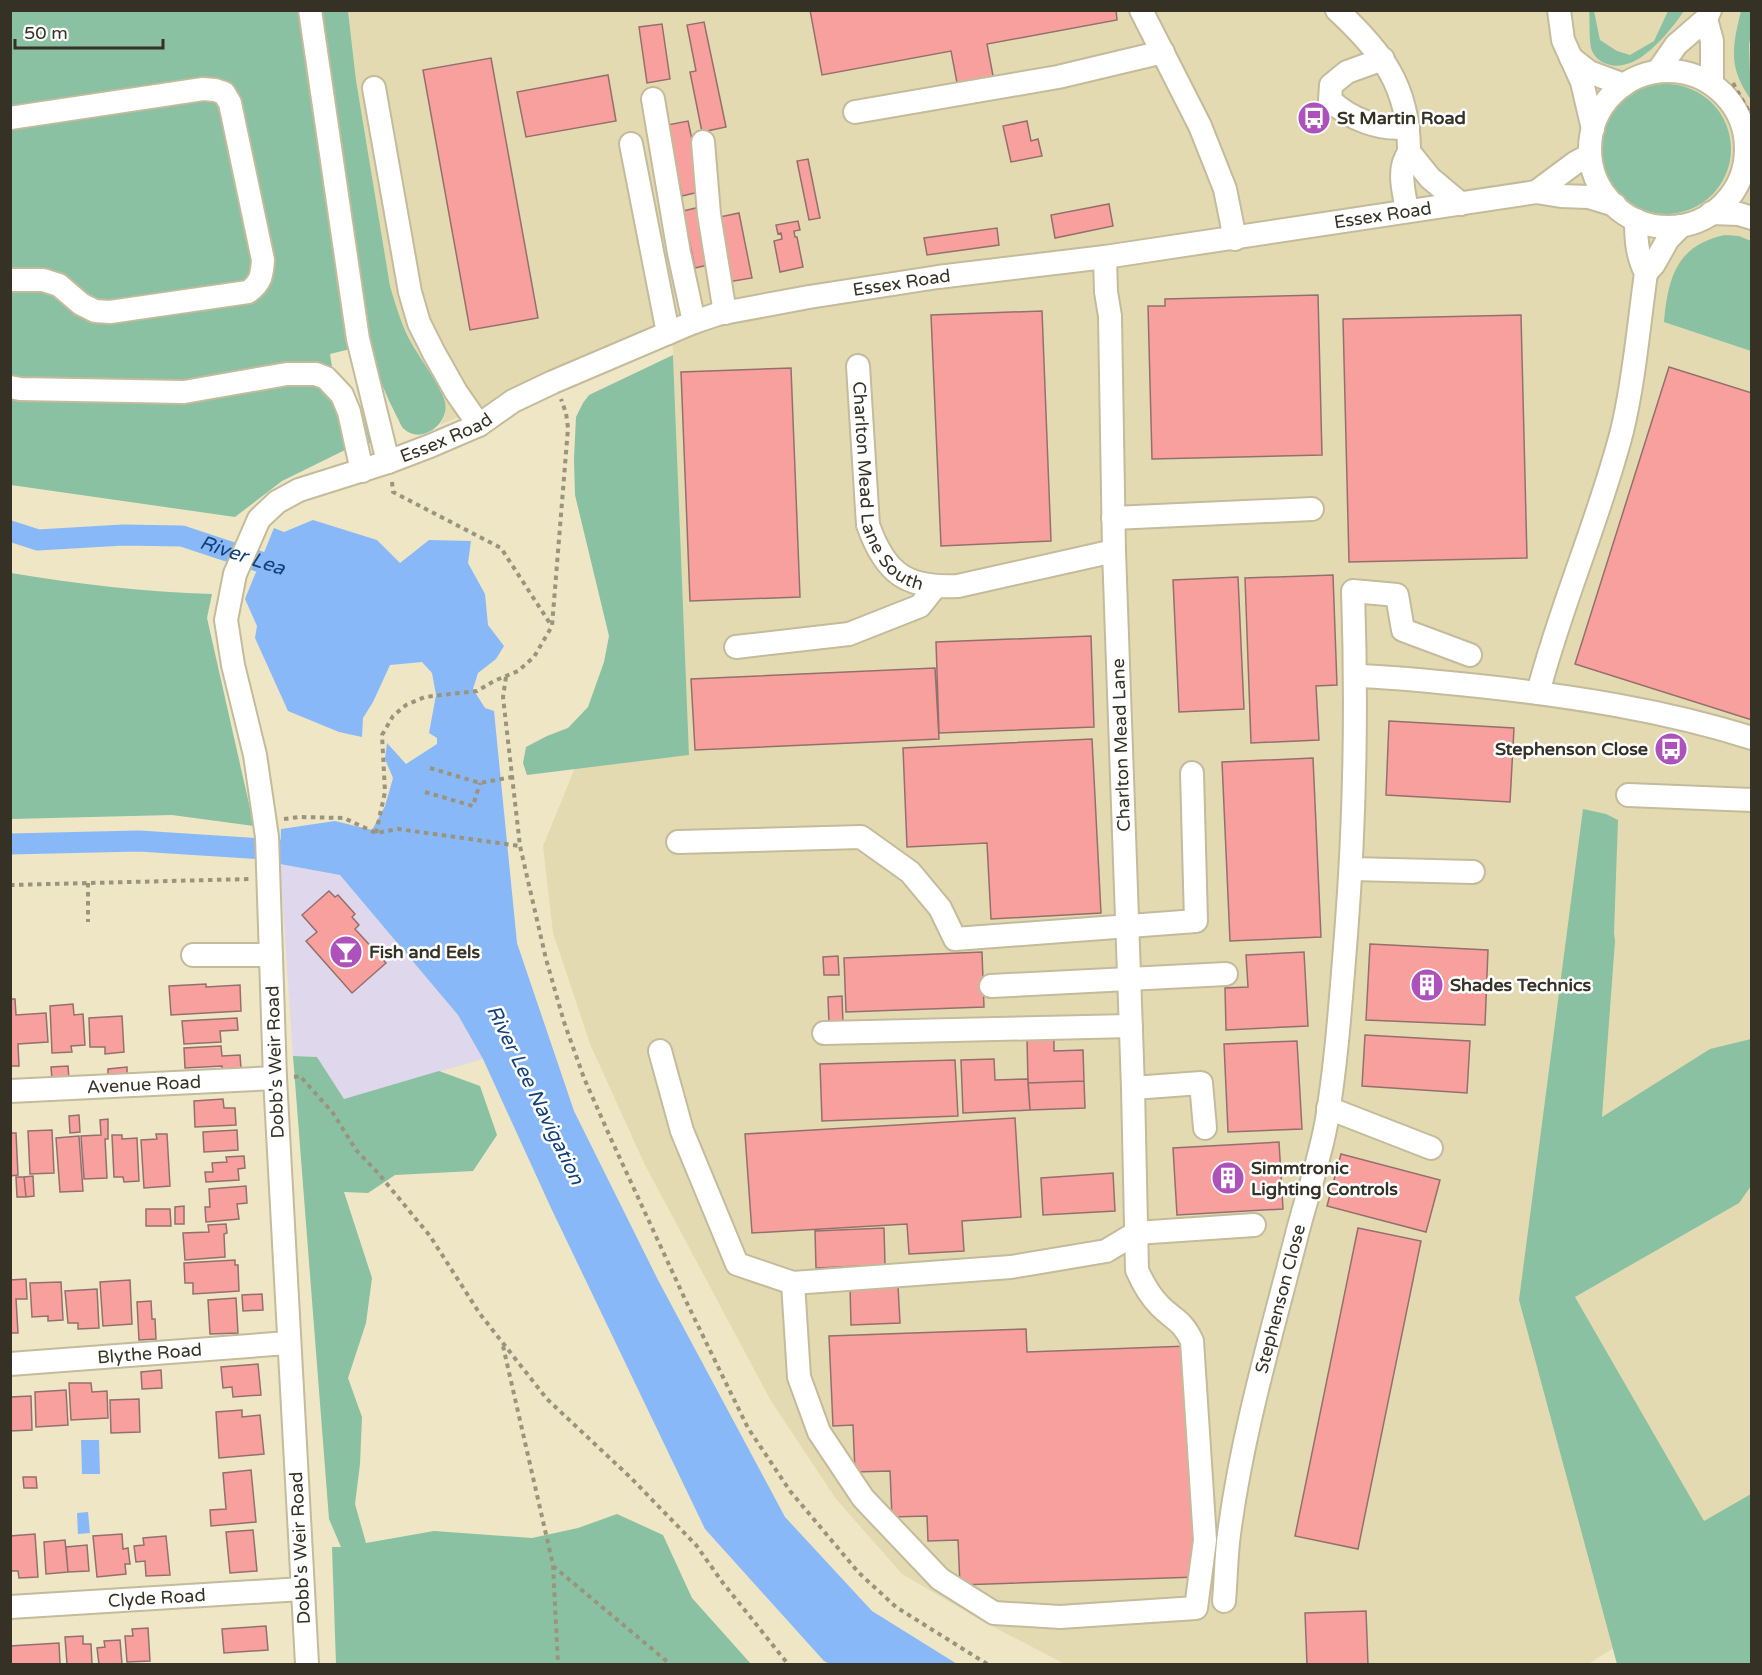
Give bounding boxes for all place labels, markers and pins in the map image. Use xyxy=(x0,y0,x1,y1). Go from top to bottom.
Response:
bus stop icon: St Martin Road xyxy=(1296,100,1332,136)
place label: St Martin Road xyxy=(1337,107,1466,129)
bus stop icon: Stephenson Close xyxy=(1653,731,1689,767)
place label: Stephenson Close xyxy=(1495,738,1648,760)
bar icon: Fish and Eels xyxy=(328,934,364,970)
place label: Fish and Eels xyxy=(369,941,481,963)
building icon: Shades Technics xyxy=(1409,967,1445,1003)
place label: Shades Technics xyxy=(1450,974,1591,996)
place label: Simmtronic Lighting Controls xyxy=(1251,1157,1398,1200)
building icon: Simmtronic Lighting Controls xyxy=(1210,1160,1246,1196)

